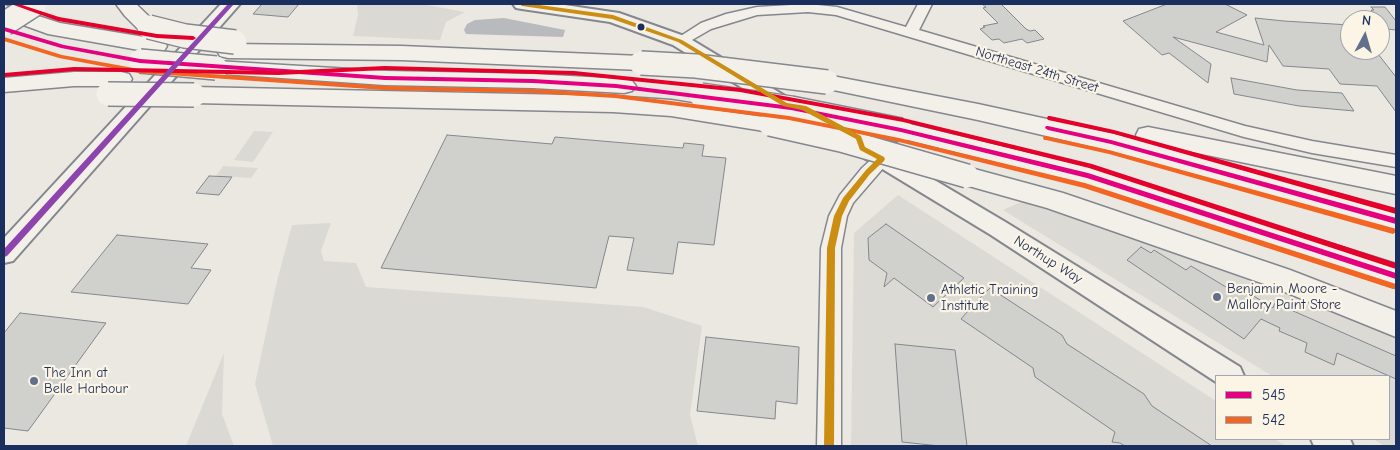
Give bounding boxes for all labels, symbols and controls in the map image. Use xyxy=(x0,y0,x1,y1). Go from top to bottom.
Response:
north arrow xyxy=(1340,10,1390,60)
text: N xyxy=(1361,12,1372,30)
unlabelled marker xyxy=(636,22,646,32)
street label: Northeast 24th Street xyxy=(973,43,1101,97)
street label: Northup Way xyxy=(1011,232,1085,288)
place label: Benjamin Moore - Mallory Paint Store xyxy=(1227,281,1341,314)
place label: Athletic Training Institute xyxy=(941,282,1038,314)
marker: Benjamin Moore - Mallory Paint Store xyxy=(1211,291,1223,303)
marker: Athletic Training Institute xyxy=(925,292,937,304)
place label: The Inn at Belle Harbour xyxy=(44,365,128,398)
marker: The Inn at Belle Harbour xyxy=(28,375,40,387)
legend xyxy=(1215,375,1390,440)
text: 545 xyxy=(1262,386,1286,404)
text: 542 xyxy=(1262,411,1285,429)

